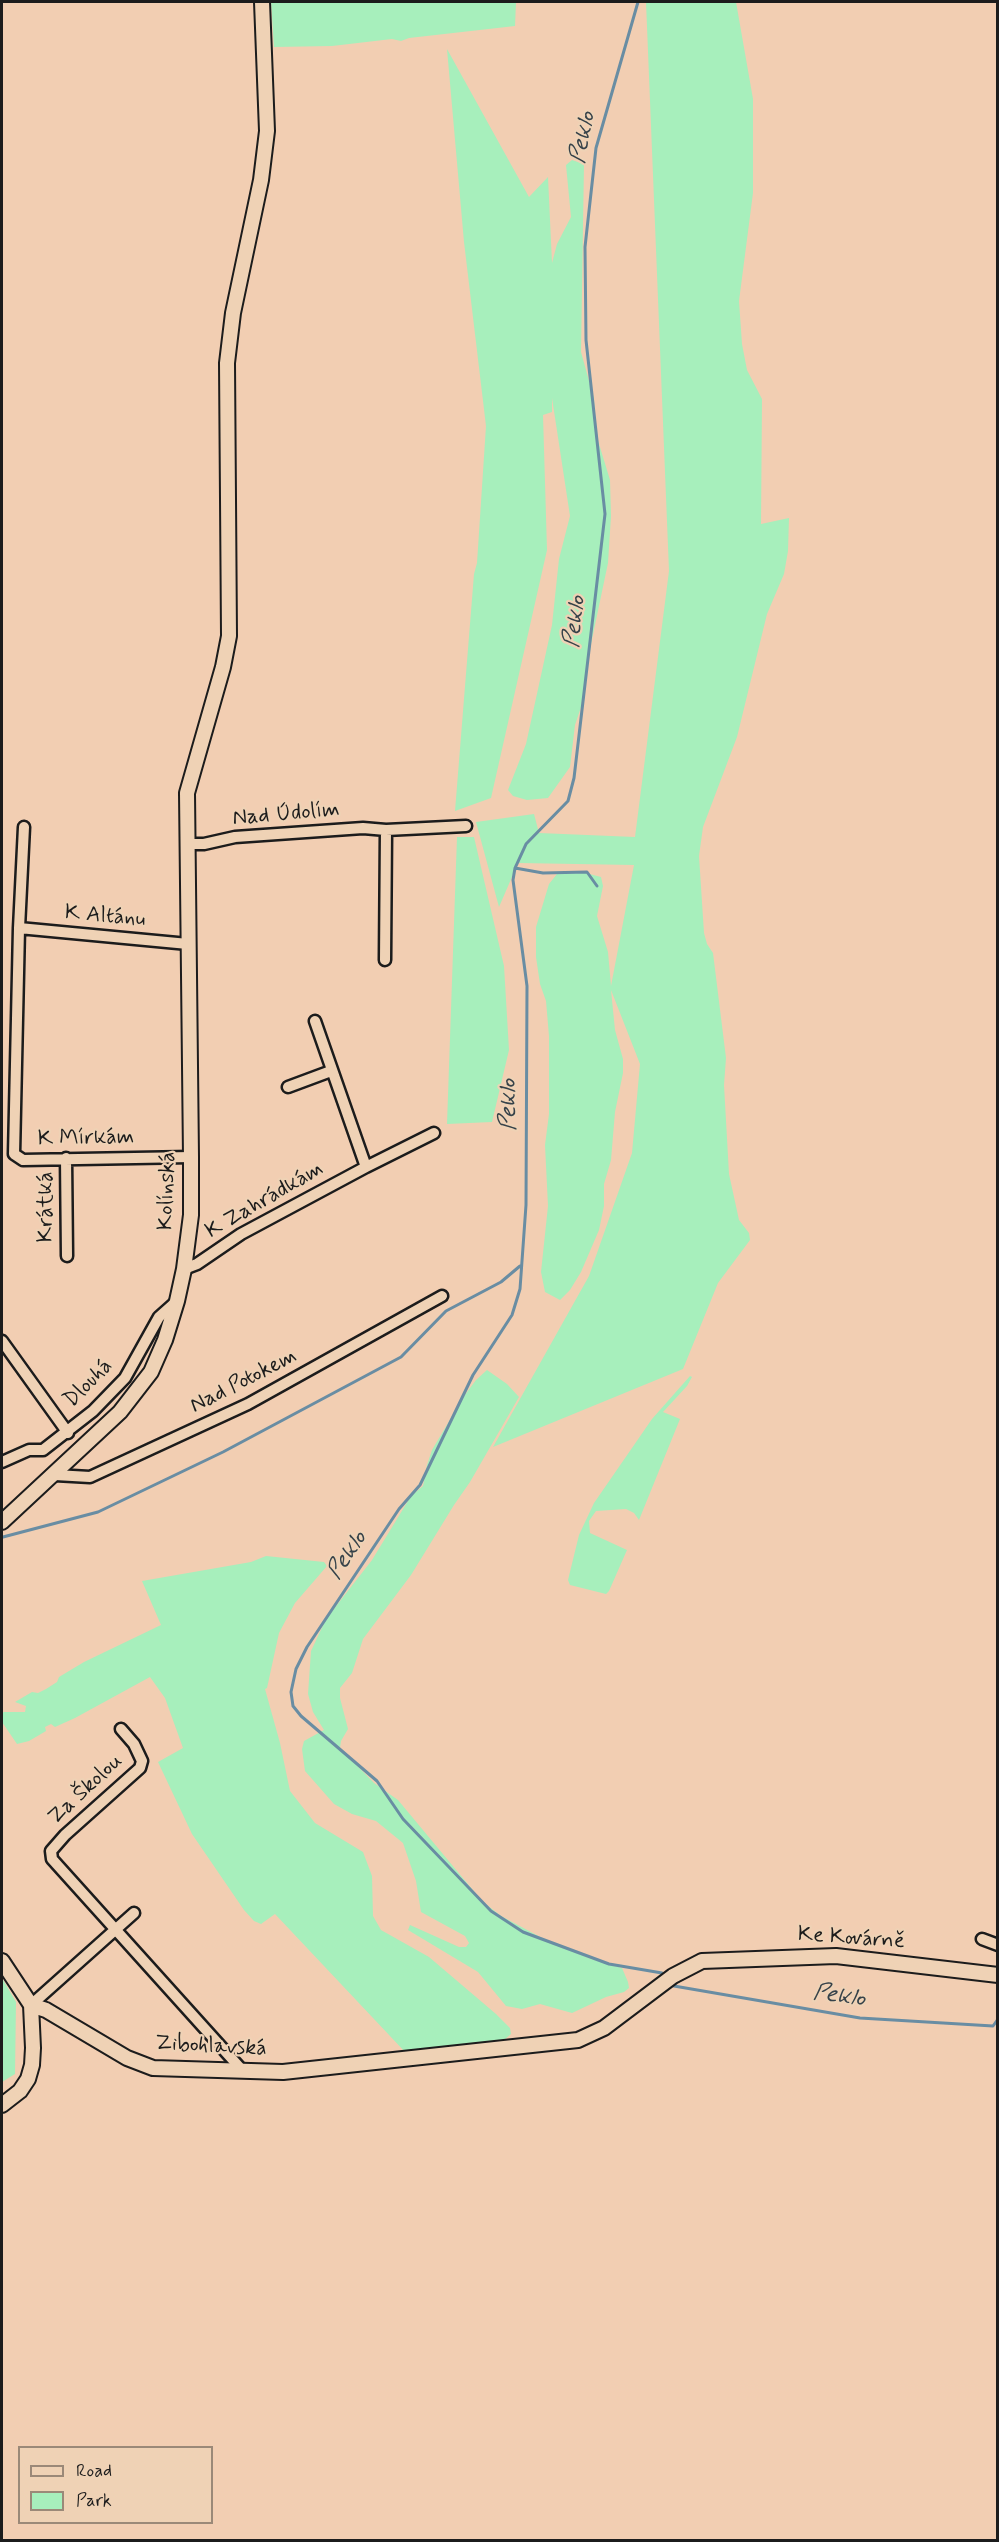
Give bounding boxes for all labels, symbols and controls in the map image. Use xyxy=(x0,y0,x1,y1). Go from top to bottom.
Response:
water label: Peklo xyxy=(564,109,604,167)
water label: Peklo xyxy=(559,594,593,650)
street label: Nad Údolím xyxy=(231,797,341,833)
street label: K Altánu xyxy=(64,900,146,934)
water label: Peklo xyxy=(496,1079,524,1131)
street label: K Mírkám xyxy=(38,1125,134,1153)
street label: Kolínská xyxy=(153,1151,183,1231)
street label: K Zahrádkám xyxy=(201,1157,329,1245)
street label: Krátká xyxy=(34,1172,60,1242)
street label: Nad Potokem xyxy=(186,1344,302,1420)
street label: Dlouhá xyxy=(59,1354,119,1414)
water label: Peklo xyxy=(321,1526,375,1586)
street label: Za Školou xyxy=(43,1749,129,1831)
street label: Ke Kovárně xyxy=(797,1922,905,1956)
water label: Peklo xyxy=(811,1979,867,2015)
street label: Zibohlavská xyxy=(155,2031,267,2063)
legend xyxy=(18,2446,213,2524)
text: Road xyxy=(76,2459,112,2483)
text: Park xyxy=(76,2489,112,2513)

